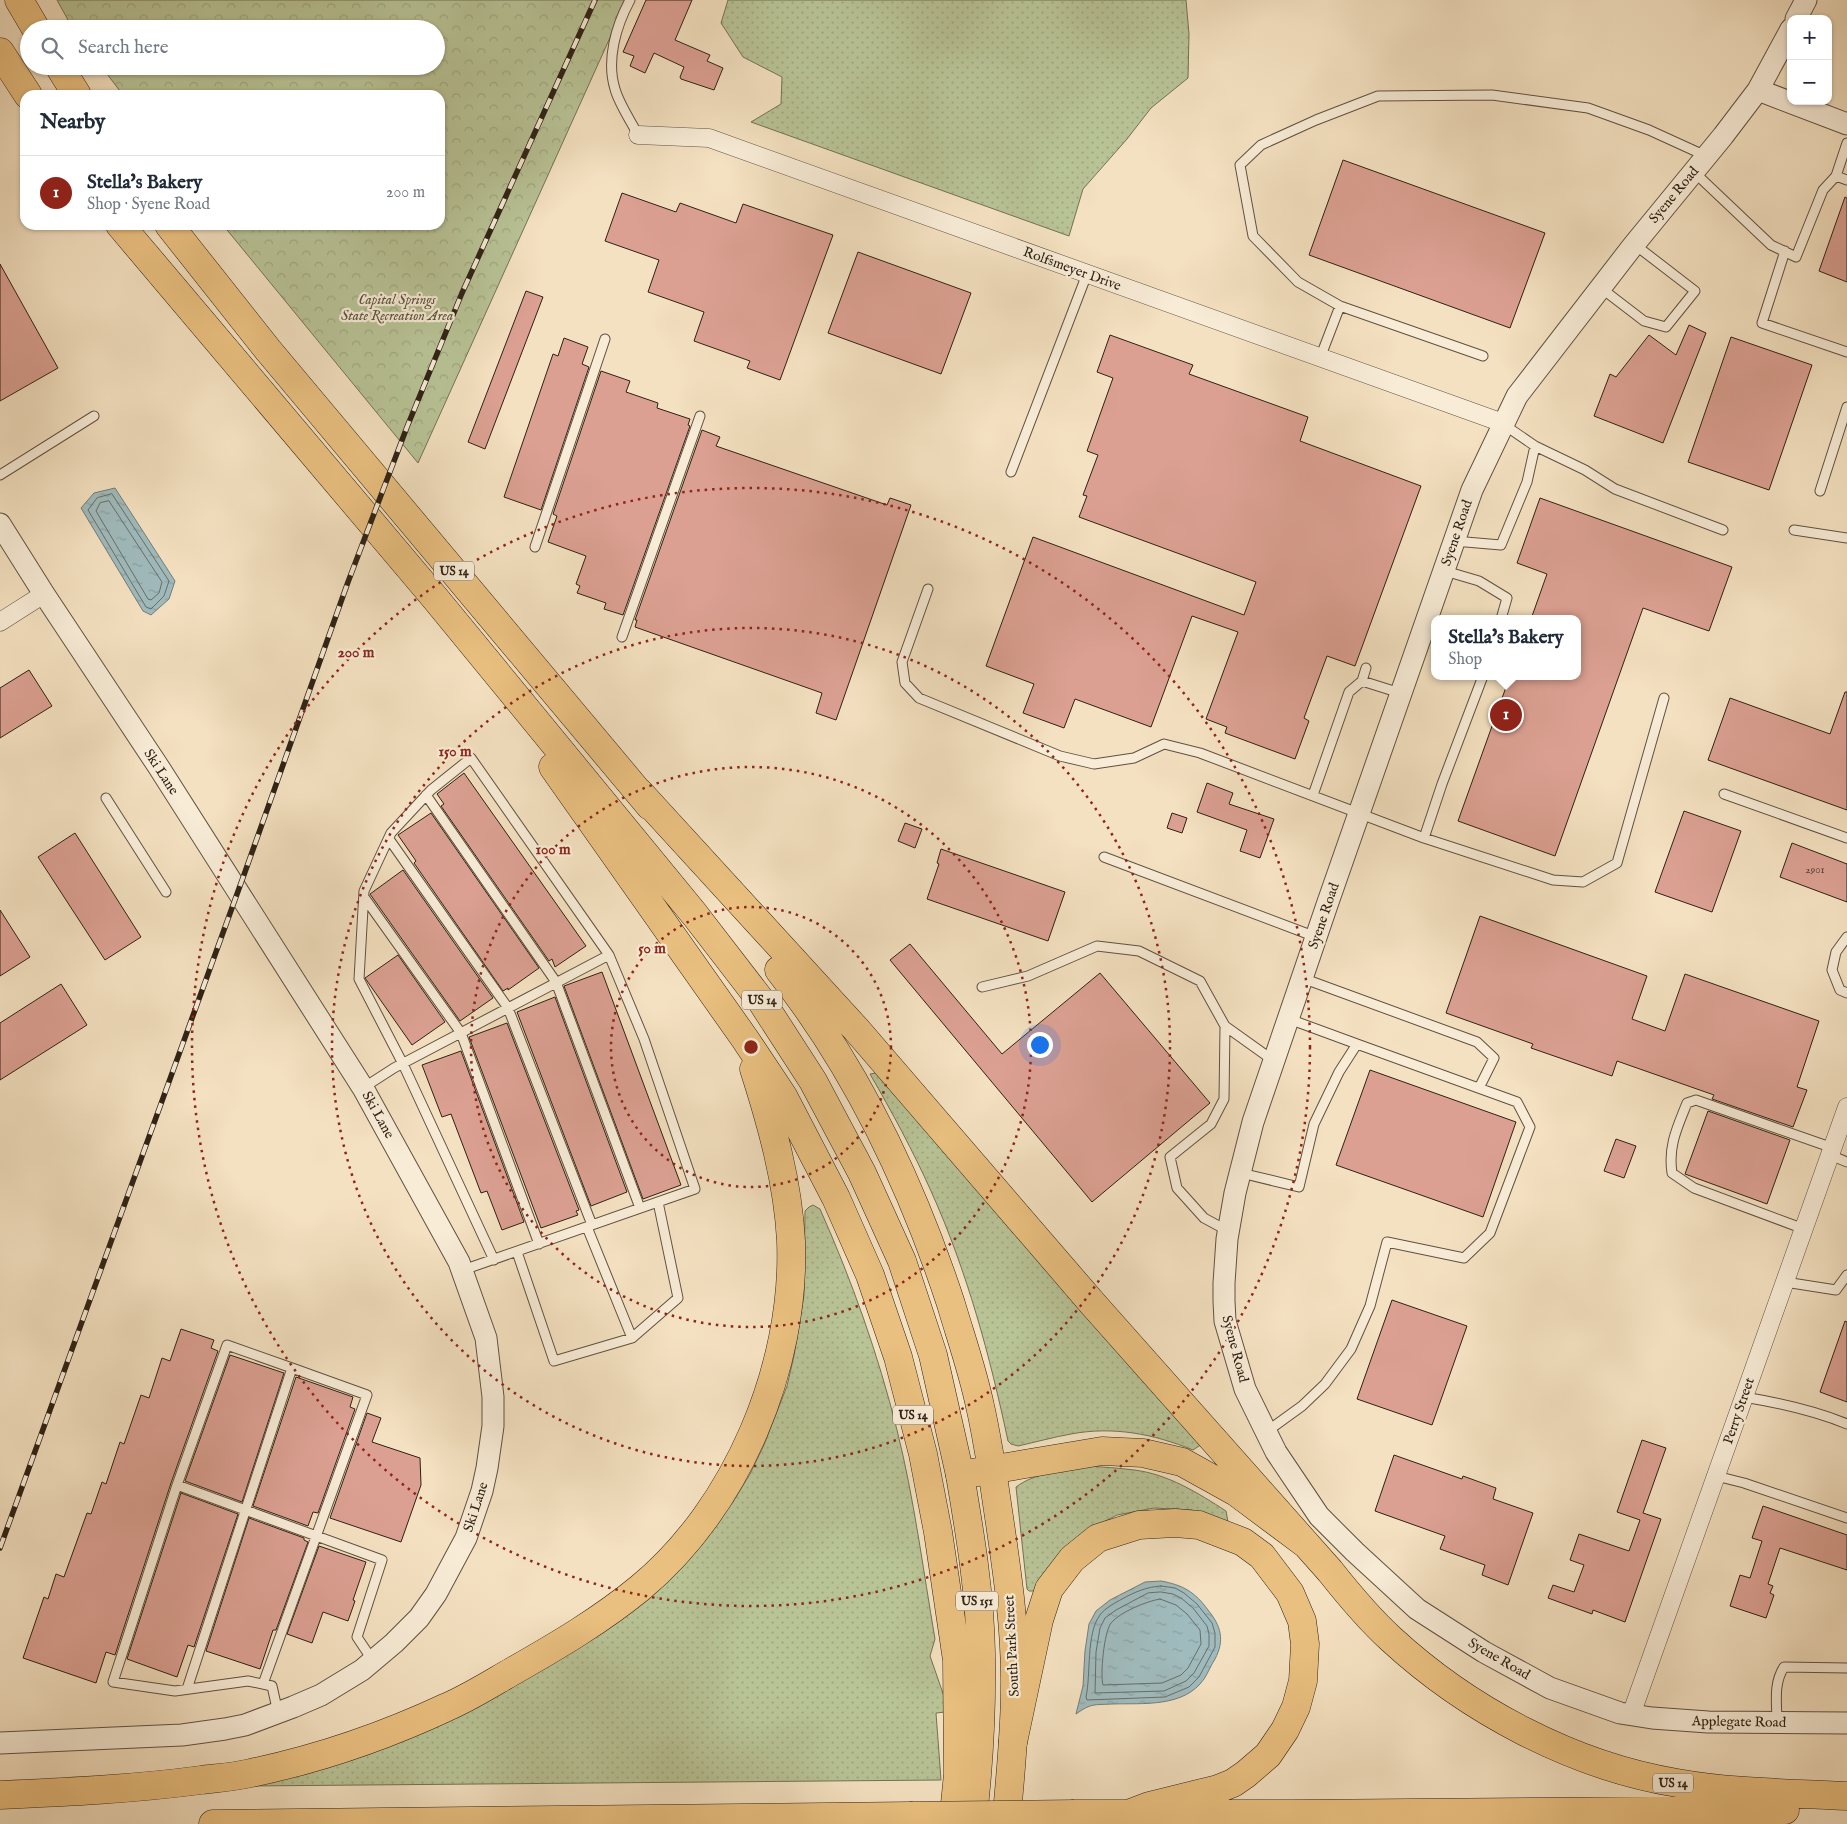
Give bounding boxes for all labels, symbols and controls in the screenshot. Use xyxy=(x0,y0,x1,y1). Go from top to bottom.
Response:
map controls xyxy=(1787,15,1832,105)
button: + xyxy=(1787,15,1832,60)
search box xyxy=(20,20,445,75)
icon: search xyxy=(38,34,66,62)
text: Search here xyxy=(78,36,169,60)
button: − xyxy=(1787,60,1832,105)
text: Nearby xyxy=(40,109,105,136)
street label: Syene Road xyxy=(1645,162,1703,227)
text: Stella's Bakery xyxy=(87,171,202,195)
text: 1 xyxy=(53,183,59,203)
text: 200 m xyxy=(386,183,425,203)
text: Shop · Syene Road xyxy=(87,195,210,215)
street label: Rolfsmeyer Drive xyxy=(1021,243,1124,295)
park label: Capital Springs State Recreation Area xyxy=(341,291,453,325)
street label: Syene Road xyxy=(1437,497,1477,568)
road number: US 14 xyxy=(434,562,474,580)
popup xyxy=(1431,615,1581,680)
text: Stella's Bakery xyxy=(1448,626,1564,650)
text: 200 m xyxy=(338,643,375,662)
text: Shop xyxy=(1448,650,1482,670)
pin: 1 xyxy=(1490,696,1522,734)
text: 150 m xyxy=(438,742,472,761)
street label: Ski Lane xyxy=(139,746,183,799)
text: 100 m xyxy=(535,840,571,859)
house number: 2901 xyxy=(1805,863,1825,877)
street label: Syene Road xyxy=(1304,880,1344,951)
text: 50 m xyxy=(638,939,666,958)
road number: US 14 xyxy=(742,990,782,1010)
your location xyxy=(1027,1032,1053,1058)
centre of rings xyxy=(742,1038,760,1056)
street label: Ski Lane xyxy=(358,1088,399,1142)
street label: Syene Road xyxy=(1217,1313,1253,1385)
street label: Perry Street xyxy=(1719,1375,1759,1447)
road number: US 14 xyxy=(893,1406,933,1424)
street label: Ski Lane xyxy=(460,1479,493,1534)
road number: US 151 xyxy=(956,1592,998,1610)
street label: South Park Street xyxy=(1000,1595,1024,1697)
street label: Syene Road xyxy=(1465,1634,1534,1684)
street label: Applegate Road xyxy=(1691,1712,1787,1732)
road number: US 14 xyxy=(1653,1774,1693,1792)

